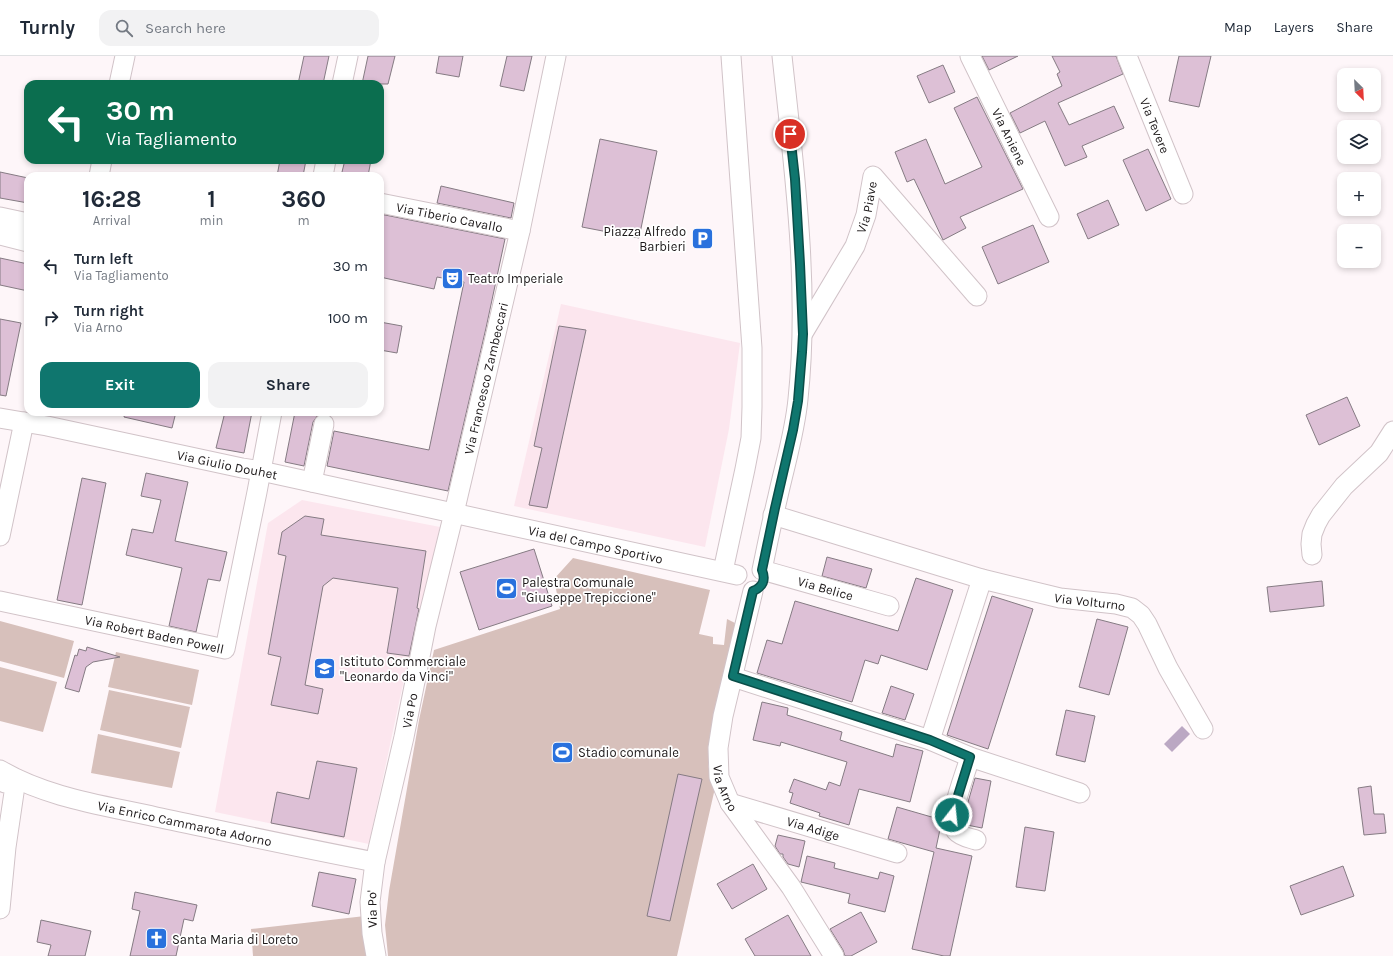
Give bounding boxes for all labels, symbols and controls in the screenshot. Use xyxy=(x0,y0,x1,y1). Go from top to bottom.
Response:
search box xyxy=(99,10,379,46)
text: Turnly xyxy=(20,17,75,39)
icon: search xyxy=(113,17,135,39)
text: Search here xyxy=(145,19,226,37)
text: Map xyxy=(1224,19,1252,36)
text: Layers xyxy=(1274,19,1314,36)
text: Share xyxy=(1336,19,1373,36)
north arrow xyxy=(1337,68,1381,112)
map controls xyxy=(1337,68,1381,268)
text: 30 m xyxy=(106,94,175,127)
icon: left xyxy=(40,96,92,148)
street label: Via Tevere xyxy=(1137,96,1173,156)
street label: Via Aniene xyxy=(989,106,1030,168)
pin xyxy=(773,117,807,151)
button: layers xyxy=(1337,120,1381,164)
icon: arrive xyxy=(779,123,801,145)
text: Via Tagliamento xyxy=(106,128,237,150)
button: + xyxy=(1337,172,1381,216)
street label: Via Piave xyxy=(853,180,879,235)
text: 16:28 xyxy=(82,185,142,213)
text: 1 xyxy=(207,185,216,213)
text: 360 xyxy=(281,185,326,213)
street label: Via Tiberio Cavallo xyxy=(395,199,504,235)
text: Arrival xyxy=(93,213,131,228)
text: min xyxy=(200,213,223,228)
text: m xyxy=(298,213,310,228)
place label: Piazza Alfredo Barbieri xyxy=(603,224,686,254)
button: − xyxy=(1337,224,1381,268)
parking icon: Piazza Alfredo Barbieri xyxy=(689,225,715,251)
text: Turn left xyxy=(74,250,133,268)
icon: left xyxy=(40,255,62,277)
text: 30 m xyxy=(333,257,368,275)
theatre icon: Teatro Imperiale xyxy=(440,265,466,291)
text: Via Tagliamento xyxy=(74,268,169,283)
place label: Teatro Imperiale xyxy=(468,271,564,286)
street label: Via Francesco Zambeccari xyxy=(460,301,511,456)
text: Turn right xyxy=(74,302,144,320)
icon: right xyxy=(40,307,62,329)
text: 100 m xyxy=(328,309,368,327)
text: Via Arno xyxy=(74,320,123,335)
button: Exit xyxy=(40,362,200,408)
button: Share xyxy=(208,362,368,408)
street label: Via Giulio Douhet xyxy=(176,447,279,482)
street label: Via del Campo Sportivo xyxy=(527,522,664,566)
street label: Via Belice xyxy=(796,573,855,603)
place label: Palestra Comunale "Giuseppe Trepiccione" xyxy=(522,575,656,605)
sports icon: Palestra Comunale "Giuseppe Trepiccione" xyxy=(493,576,519,602)
street label: Via Volturno xyxy=(1053,589,1127,614)
street label: Via Robert Baden Powell xyxy=(84,612,225,656)
place label: Istituto Commerciale "Leonardo da Vinci" xyxy=(340,654,466,684)
school or university icon: Istituto Commerciale "Leonardo da Vinci" xyxy=(311,655,337,681)
street label: Via Po xyxy=(398,692,420,730)
sports icon: Stadio comunale xyxy=(549,739,575,765)
place label: Stadio comunale xyxy=(578,745,679,760)
street label: Via Arno xyxy=(711,764,741,814)
position arrow xyxy=(931,794,973,836)
street label: Via Enrico Cammarota Adorno xyxy=(96,797,273,849)
street label: Via Adige xyxy=(785,813,842,843)
street label: Via Po' xyxy=(364,890,380,928)
church icon: Santa Maria di Loreto xyxy=(144,926,170,952)
place label: Santa Maria di Loreto xyxy=(172,932,298,947)

